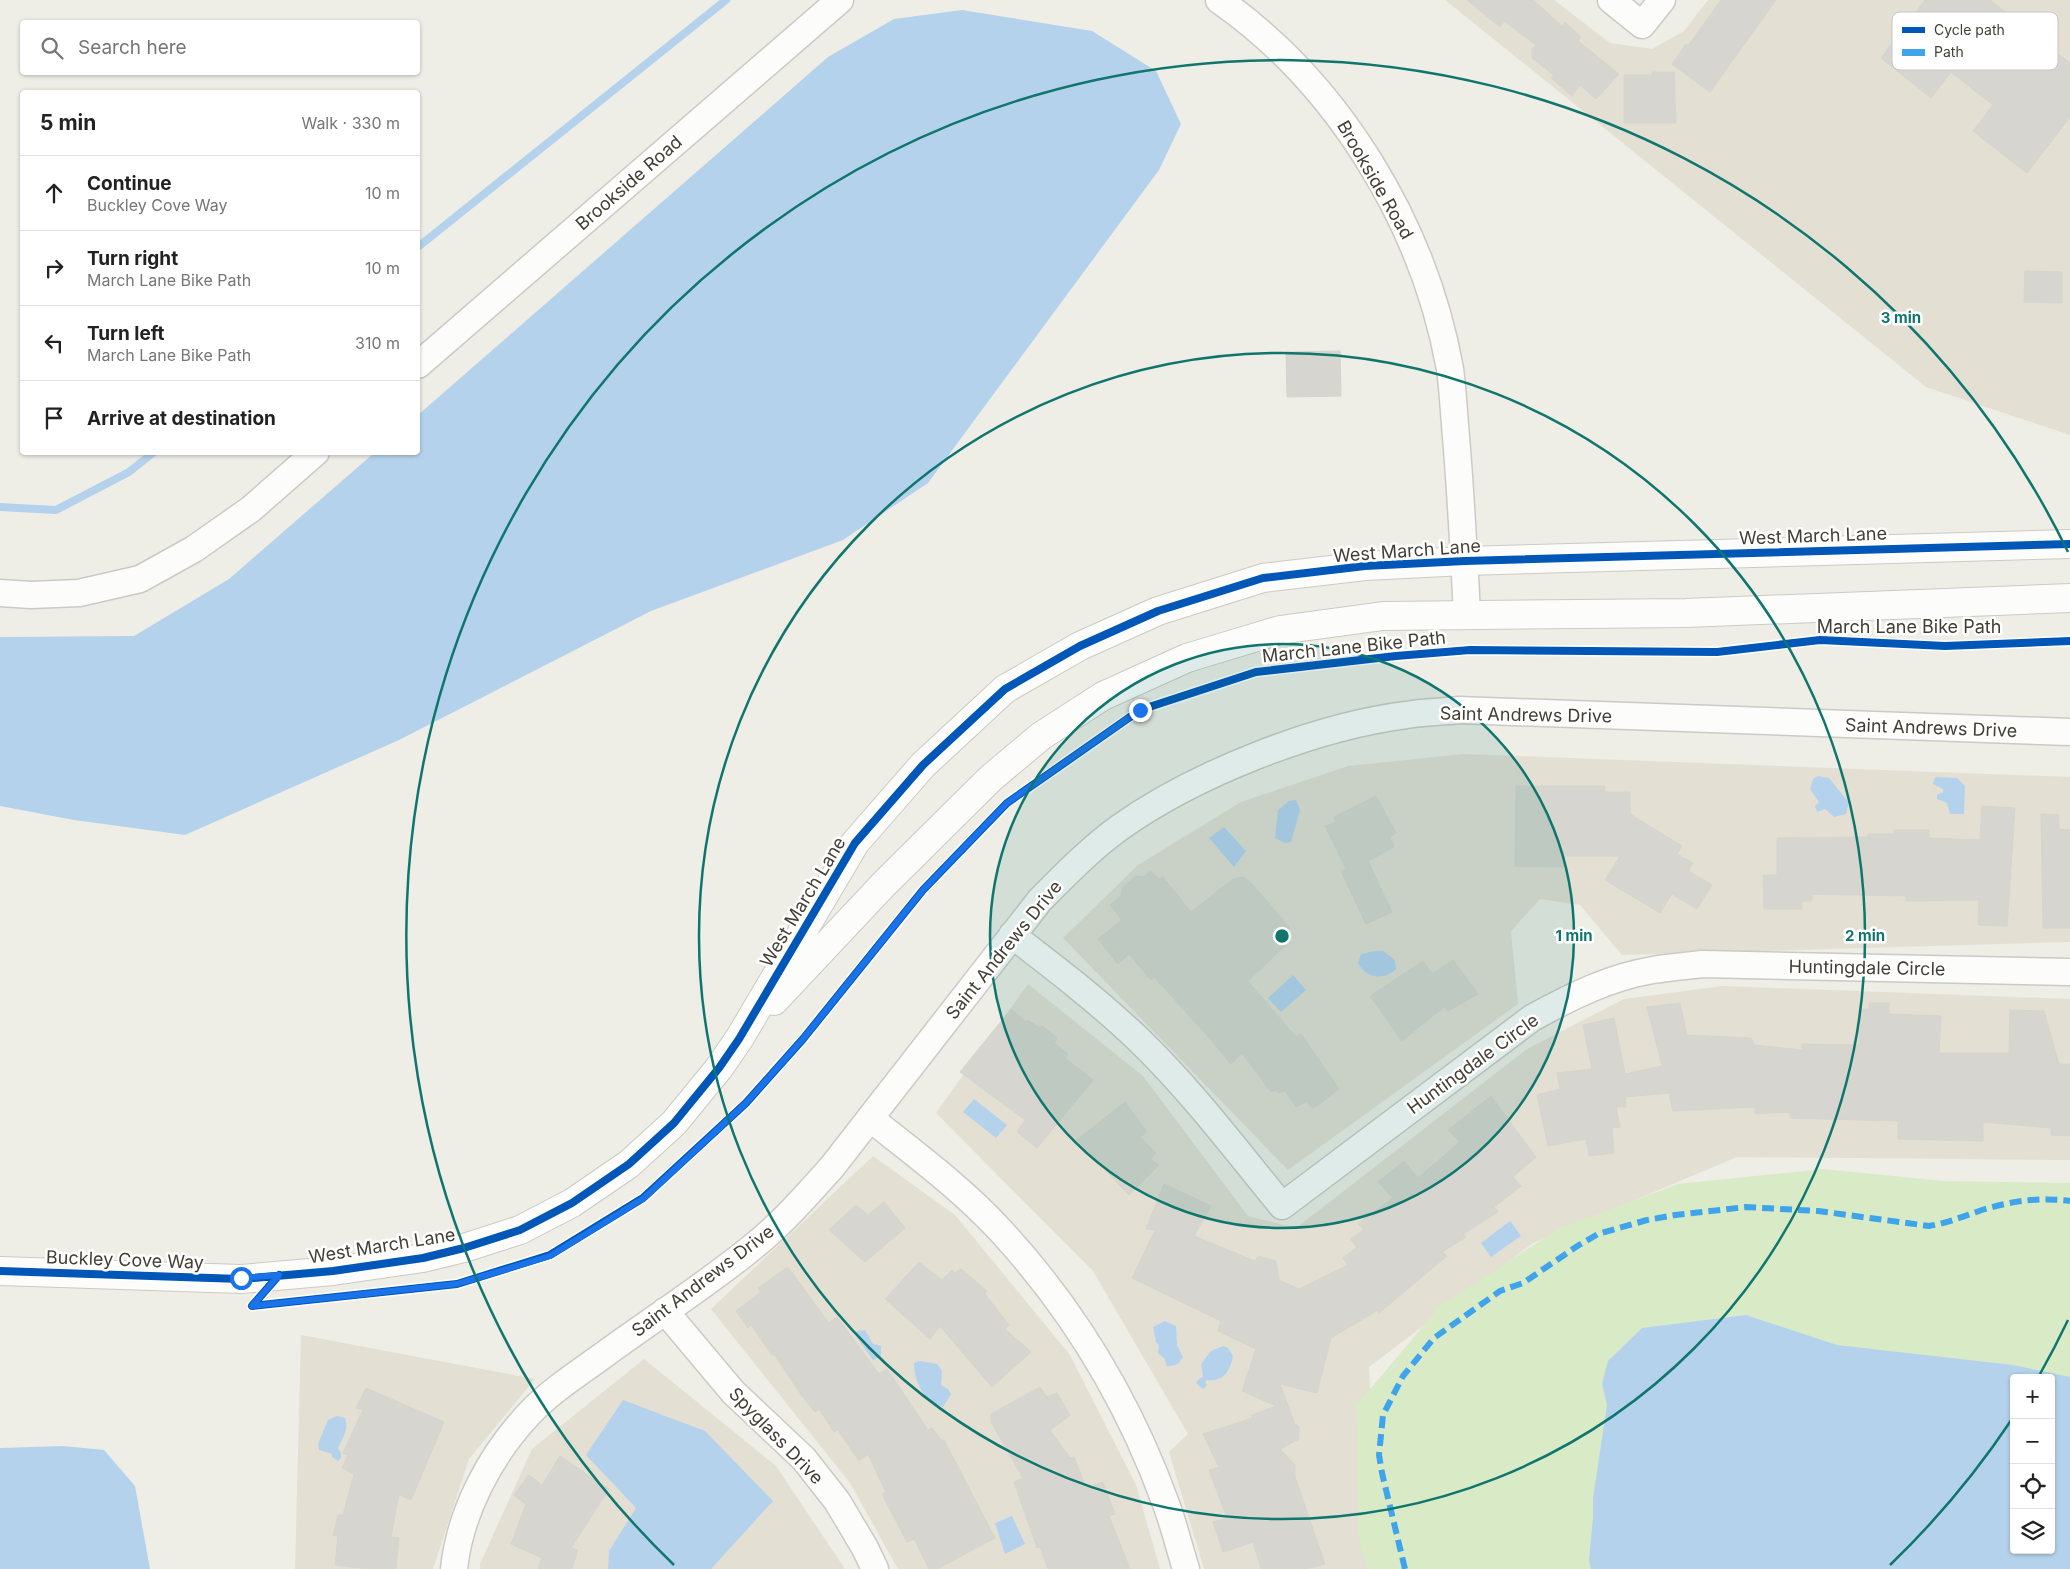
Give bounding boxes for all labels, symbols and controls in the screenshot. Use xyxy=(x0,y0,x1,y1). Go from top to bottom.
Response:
legend xyxy=(1892,12,2058,70)
search box xyxy=(20,20,420,75)
text: Cycle path xyxy=(1934,21,2005,38)
icon: search xyxy=(38,34,66,62)
text: Search here xyxy=(78,36,187,59)
text: Path xyxy=(1934,43,1964,60)
text: 5 min xyxy=(40,110,96,135)
text: Walk · 330 m xyxy=(301,113,400,133)
street label: Brookside Road xyxy=(1333,117,1418,243)
street label: Brookside Road xyxy=(571,131,686,234)
text: Continue xyxy=(87,172,172,195)
icon: ahead xyxy=(40,179,68,207)
text: 10 m xyxy=(365,183,400,203)
text: Buckley Cove Way xyxy=(87,195,227,215)
text: Turn right xyxy=(87,247,178,270)
icon: right xyxy=(40,254,68,282)
text: 10 m xyxy=(365,258,400,278)
text: March Lane Bike Path xyxy=(87,270,251,290)
text: 3 min xyxy=(1881,308,1921,327)
text: Turn left xyxy=(87,322,165,345)
icon: left xyxy=(40,329,68,357)
text: 310 m xyxy=(355,333,400,353)
text: March Lane Bike Path xyxy=(87,345,251,365)
icon: arrive xyxy=(40,404,68,432)
text: Arrive at destination xyxy=(87,407,276,430)
street label: West March Lane xyxy=(1739,522,1887,549)
street label: West March Lane xyxy=(1332,535,1482,566)
street label: March Lane Bike Path xyxy=(1817,616,2001,637)
street label: March Lane Bike Path xyxy=(1261,626,1447,667)
route end xyxy=(1129,699,1152,722)
street label: Saint Andrews Drive xyxy=(1440,702,1612,727)
street label: Saint Andrews Drive xyxy=(1845,714,2017,741)
street label: West March Lane xyxy=(755,833,850,971)
street label: Saint Andrews Drive xyxy=(941,876,1066,1023)
text: 1 min xyxy=(1555,926,1593,945)
text: 2 min xyxy=(1845,926,1885,945)
centre of rings xyxy=(1273,927,1291,945)
street label: Huntingdale Circle xyxy=(1788,956,1946,979)
street label: Huntingdale Circle xyxy=(1403,1009,1542,1118)
street label: Saint Andrews Drive xyxy=(628,1220,778,1341)
street label: West March Lane xyxy=(307,1224,457,1267)
street label: Buckley Cove Way xyxy=(46,1246,204,1273)
route start xyxy=(230,1267,253,1290)
map controls xyxy=(2010,1374,2055,1554)
button: + xyxy=(2010,1374,2055,1419)
street label: Spyglass Drive xyxy=(725,1383,828,1488)
button: − xyxy=(2010,1419,2055,1464)
button: locate xyxy=(2010,1464,2055,1509)
button: layers xyxy=(2010,1509,2055,1554)

